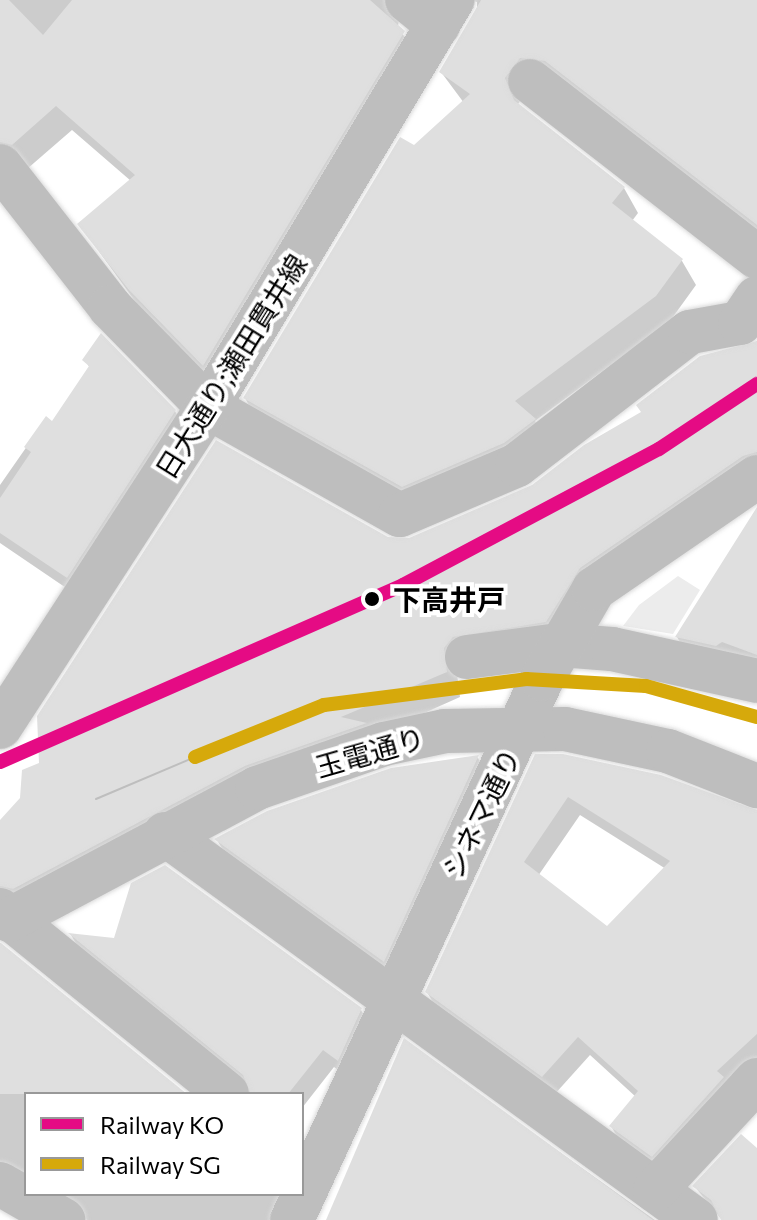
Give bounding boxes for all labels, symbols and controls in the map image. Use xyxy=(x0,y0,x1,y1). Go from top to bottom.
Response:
street label: 日大通り;瀬田貫井線 xyxy=(148,247,314,485)
place label: 下高井戸 xyxy=(393,582,505,616)
marker: 下高井戸 xyxy=(358,585,386,613)
street label: 玉電通り xyxy=(312,720,428,784)
street label: シネマ通り xyxy=(435,743,527,883)
legend xyxy=(24,1092,304,1196)
text: Railway KO xyxy=(100,1110,224,1139)
text: Railway SG xyxy=(100,1150,221,1179)

